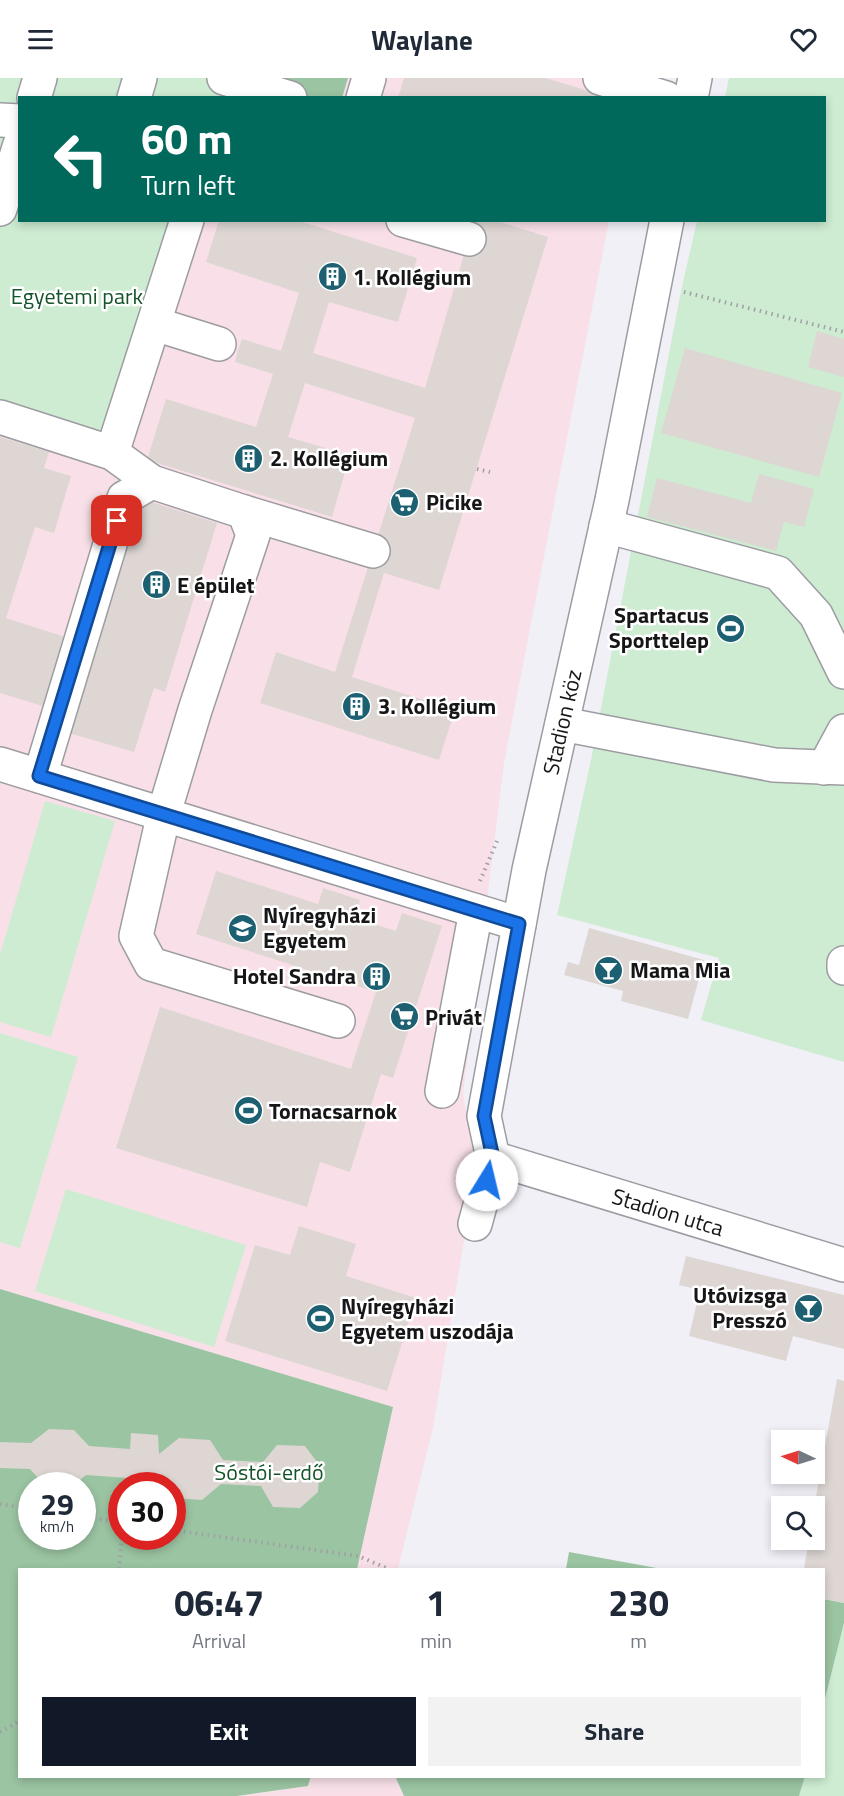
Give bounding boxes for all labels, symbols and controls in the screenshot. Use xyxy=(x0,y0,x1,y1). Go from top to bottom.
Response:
text: Waylane xyxy=(371,19,473,60)
icon: menu xyxy=(24,23,57,56)
icon: heart xyxy=(787,23,820,56)
text: 60 m xyxy=(141,106,233,170)
icon: left xyxy=(42,120,120,198)
text: Turn left xyxy=(141,164,235,205)
place label: 1. Kollégium xyxy=(353,260,471,294)
building icon: 1. Kollégium xyxy=(316,261,348,293)
park label: Egyetemi park xyxy=(11,279,144,313)
place label: 2. Kollégium xyxy=(270,441,388,475)
building icon: 2. Kollégium xyxy=(233,442,265,474)
place label: Picike xyxy=(426,485,482,519)
supermarket icon: Picike xyxy=(389,486,421,518)
pin xyxy=(91,495,142,546)
icon: arrive xyxy=(100,504,133,537)
place label: E épület xyxy=(177,568,255,602)
building icon: E épület xyxy=(140,569,172,601)
place label: Spartacus Sporttelep xyxy=(609,598,709,657)
sports icon: Spartacus Sporttelep xyxy=(714,612,746,644)
street label: Stadion köz xyxy=(533,666,591,778)
place label: 3. Kollégium xyxy=(378,689,496,723)
building icon: 3. Kollégium xyxy=(341,690,373,722)
place label: Nyíregyházi Egyetem xyxy=(263,898,376,957)
school or university icon: Nyíregyházi Egyetem xyxy=(226,912,258,944)
place label: Mama Mia xyxy=(630,953,730,987)
bar icon: Mama Mia xyxy=(593,954,625,986)
place label: Hotel Sandra xyxy=(233,959,356,993)
building icon: Hotel Sandra xyxy=(361,960,393,992)
place label: Privát xyxy=(425,1000,482,1034)
supermarket icon: Privát xyxy=(388,1001,420,1033)
place label: Tornacsarnok xyxy=(269,1094,398,1128)
sports icon: Tornacsarnok xyxy=(232,1095,264,1127)
position arrow xyxy=(455,1148,519,1212)
street label: Stadion utca xyxy=(608,1179,728,1245)
place label: Utóvizsga Presszó xyxy=(693,1278,787,1337)
place label: Nyíregyházi Egyetem uszodája xyxy=(341,1289,514,1348)
bar icon: Utóvizsga Presszó xyxy=(792,1292,824,1324)
sports icon: Nyíregyházi Egyetem uszodája xyxy=(304,1303,336,1335)
north arrow xyxy=(771,1430,825,1484)
map controls xyxy=(771,1430,825,1550)
park label: Sóstói-erdő xyxy=(214,1455,324,1489)
speed limit sign: 30 xyxy=(108,1472,186,1550)
text: 29 xyxy=(40,1481,74,1527)
button: search xyxy=(771,1496,825,1550)
text: km/h xyxy=(40,1515,74,1538)
text: 06:47 xyxy=(174,1575,264,1630)
text: 1 xyxy=(426,1575,446,1630)
text: 230 xyxy=(608,1575,669,1630)
text: Arrival xyxy=(192,1625,246,1656)
text: min xyxy=(420,1625,452,1656)
text: m xyxy=(630,1625,647,1656)
button: Exit xyxy=(42,1697,416,1766)
button: Share xyxy=(428,1697,801,1766)

